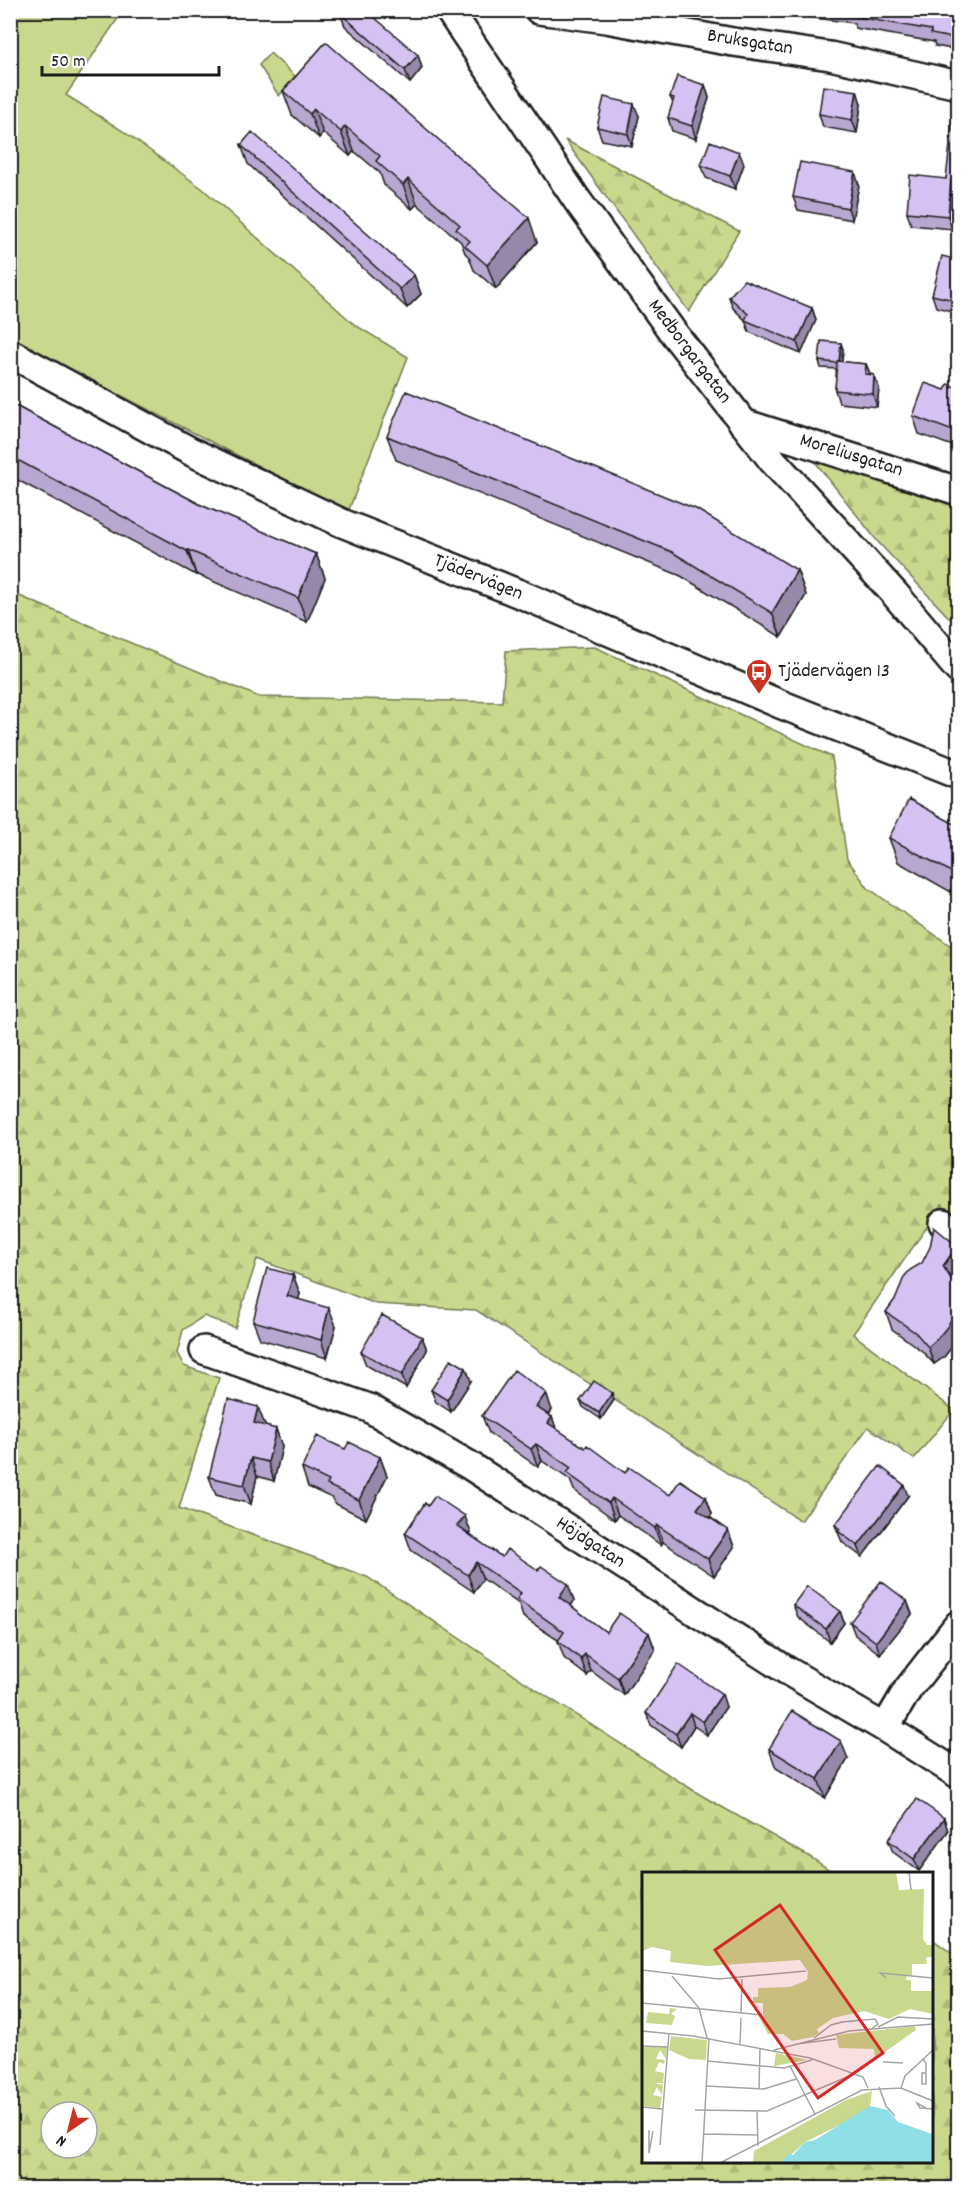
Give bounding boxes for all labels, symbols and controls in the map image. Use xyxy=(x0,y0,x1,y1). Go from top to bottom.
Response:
street label: Bruksgatan xyxy=(705,22,795,64)
scale bar xyxy=(42,39,219,77)
text: 50 m xyxy=(51,50,86,75)
street label: Medborgargatan xyxy=(640,294,738,410)
street label: Moreliusgatan xyxy=(796,427,906,485)
street label: Tjädervägen xyxy=(429,547,527,609)
bus stop icon: Tjädervägen 13 xyxy=(744,657,774,695)
place label: Tjädervägen 13 xyxy=(778,658,890,686)
street label: Höjdgatan xyxy=(550,1510,630,1576)
inset map xyxy=(642,1872,933,2163)
north arrow xyxy=(39,2100,99,2160)
text: N xyxy=(52,2128,72,2152)

